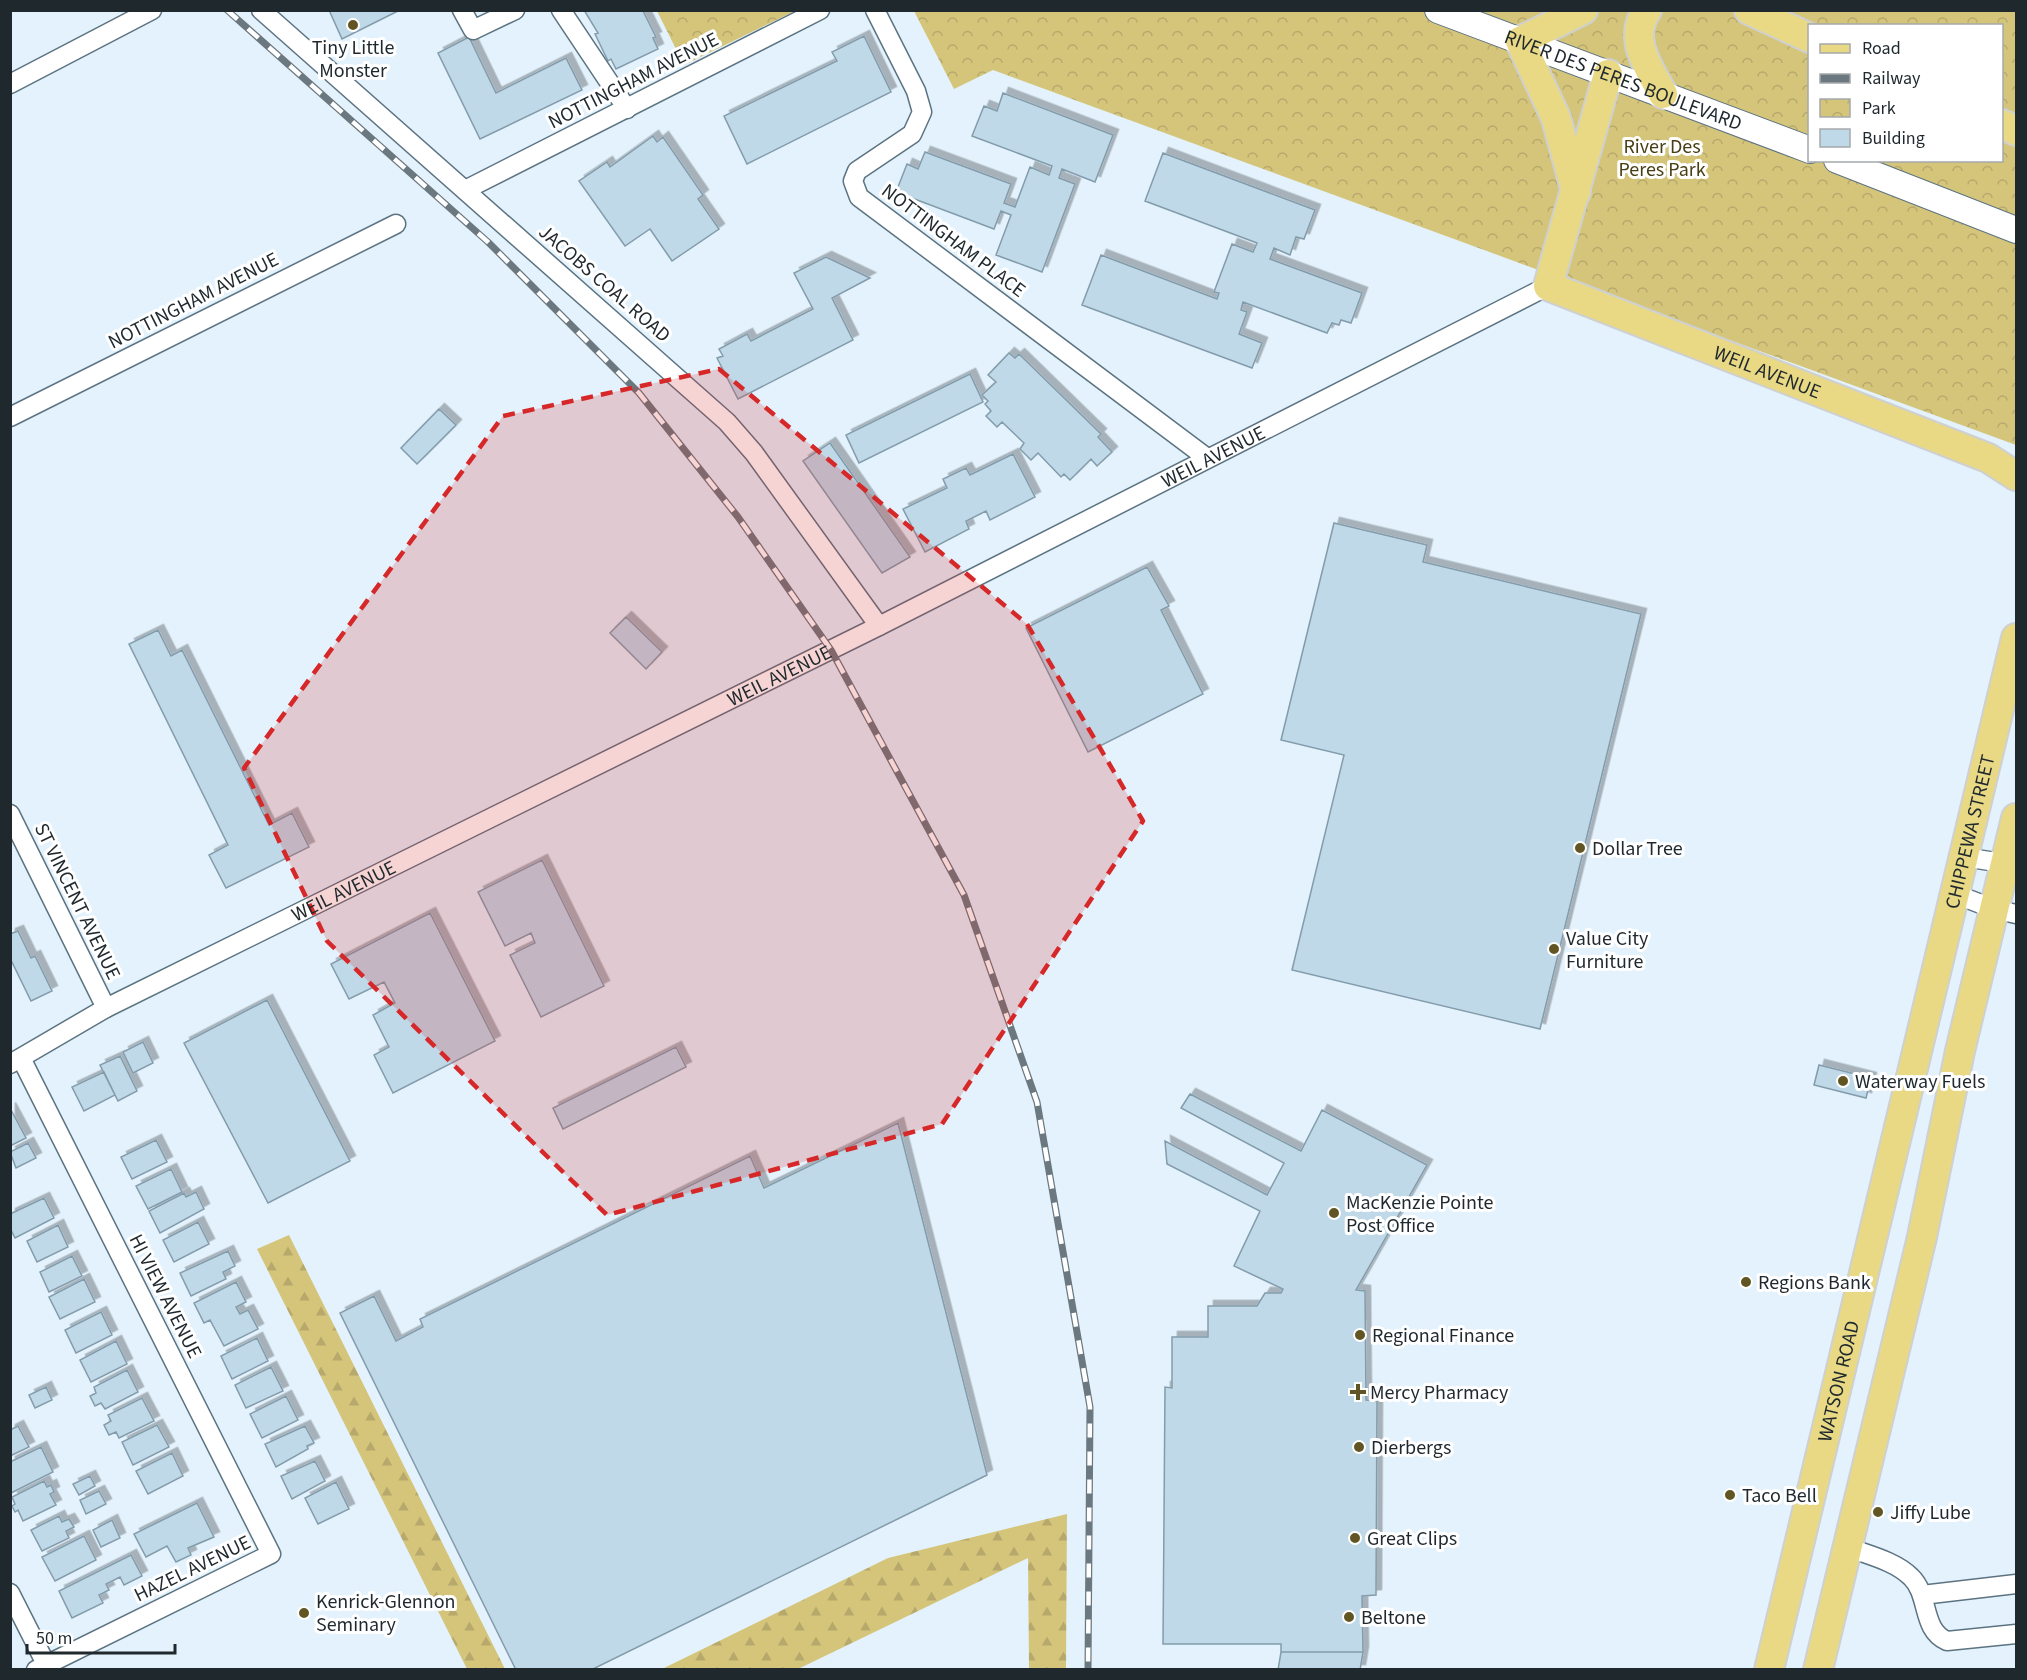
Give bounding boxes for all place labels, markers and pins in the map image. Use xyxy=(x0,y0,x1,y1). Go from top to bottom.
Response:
marker: Tiny Little Monster xyxy=(346,18,360,32)
place label: Tiny Little Monster xyxy=(312,34,394,85)
place label: Dollar Tree xyxy=(1592,835,1683,863)
marker: Dollar Tree xyxy=(1573,841,1587,855)
place label: Value City Furniture xyxy=(1566,925,1649,976)
marker: Value City Furniture xyxy=(1547,942,1561,956)
place label: Waterway Fuels xyxy=(1855,1068,1985,1096)
marker: Waterway Fuels xyxy=(1836,1074,1850,1088)
place label: MacKenzie Pointe Post Office xyxy=(1346,1189,1493,1240)
marker: MacKenzie Pointe Post Office xyxy=(1327,1206,1341,1220)
place label: Regions Bank xyxy=(1758,1269,1871,1297)
marker: Regions Bank xyxy=(1739,1275,1753,1289)
place label: Regional Finance xyxy=(1372,1322,1514,1350)
marker: Regional Finance xyxy=(1353,1328,1367,1342)
place label: Mercy Pharmacy xyxy=(1370,1379,1509,1407)
marker: Mercy Pharmacy xyxy=(1351,1385,1365,1399)
place label: Dierbergs xyxy=(1371,1434,1451,1462)
marker: Dierbergs xyxy=(1352,1440,1366,1454)
place label: Taco Bell xyxy=(1742,1482,1817,1510)
marker: Taco Bell xyxy=(1723,1488,1737,1502)
place label: Jiffy Lube xyxy=(1890,1499,1971,1527)
marker: Jiffy Lube xyxy=(1871,1505,1885,1519)
place label: Great Clips xyxy=(1367,1525,1457,1553)
marker: Great Clips xyxy=(1348,1531,1362,1545)
place label: Kenrick-Glennon Seminary xyxy=(316,1588,456,1639)
place label: Beltone xyxy=(1361,1604,1426,1632)
marker: Kenrick-Glennon Seminary xyxy=(297,1606,311,1620)
marker: Beltone xyxy=(1342,1610,1356,1624)

